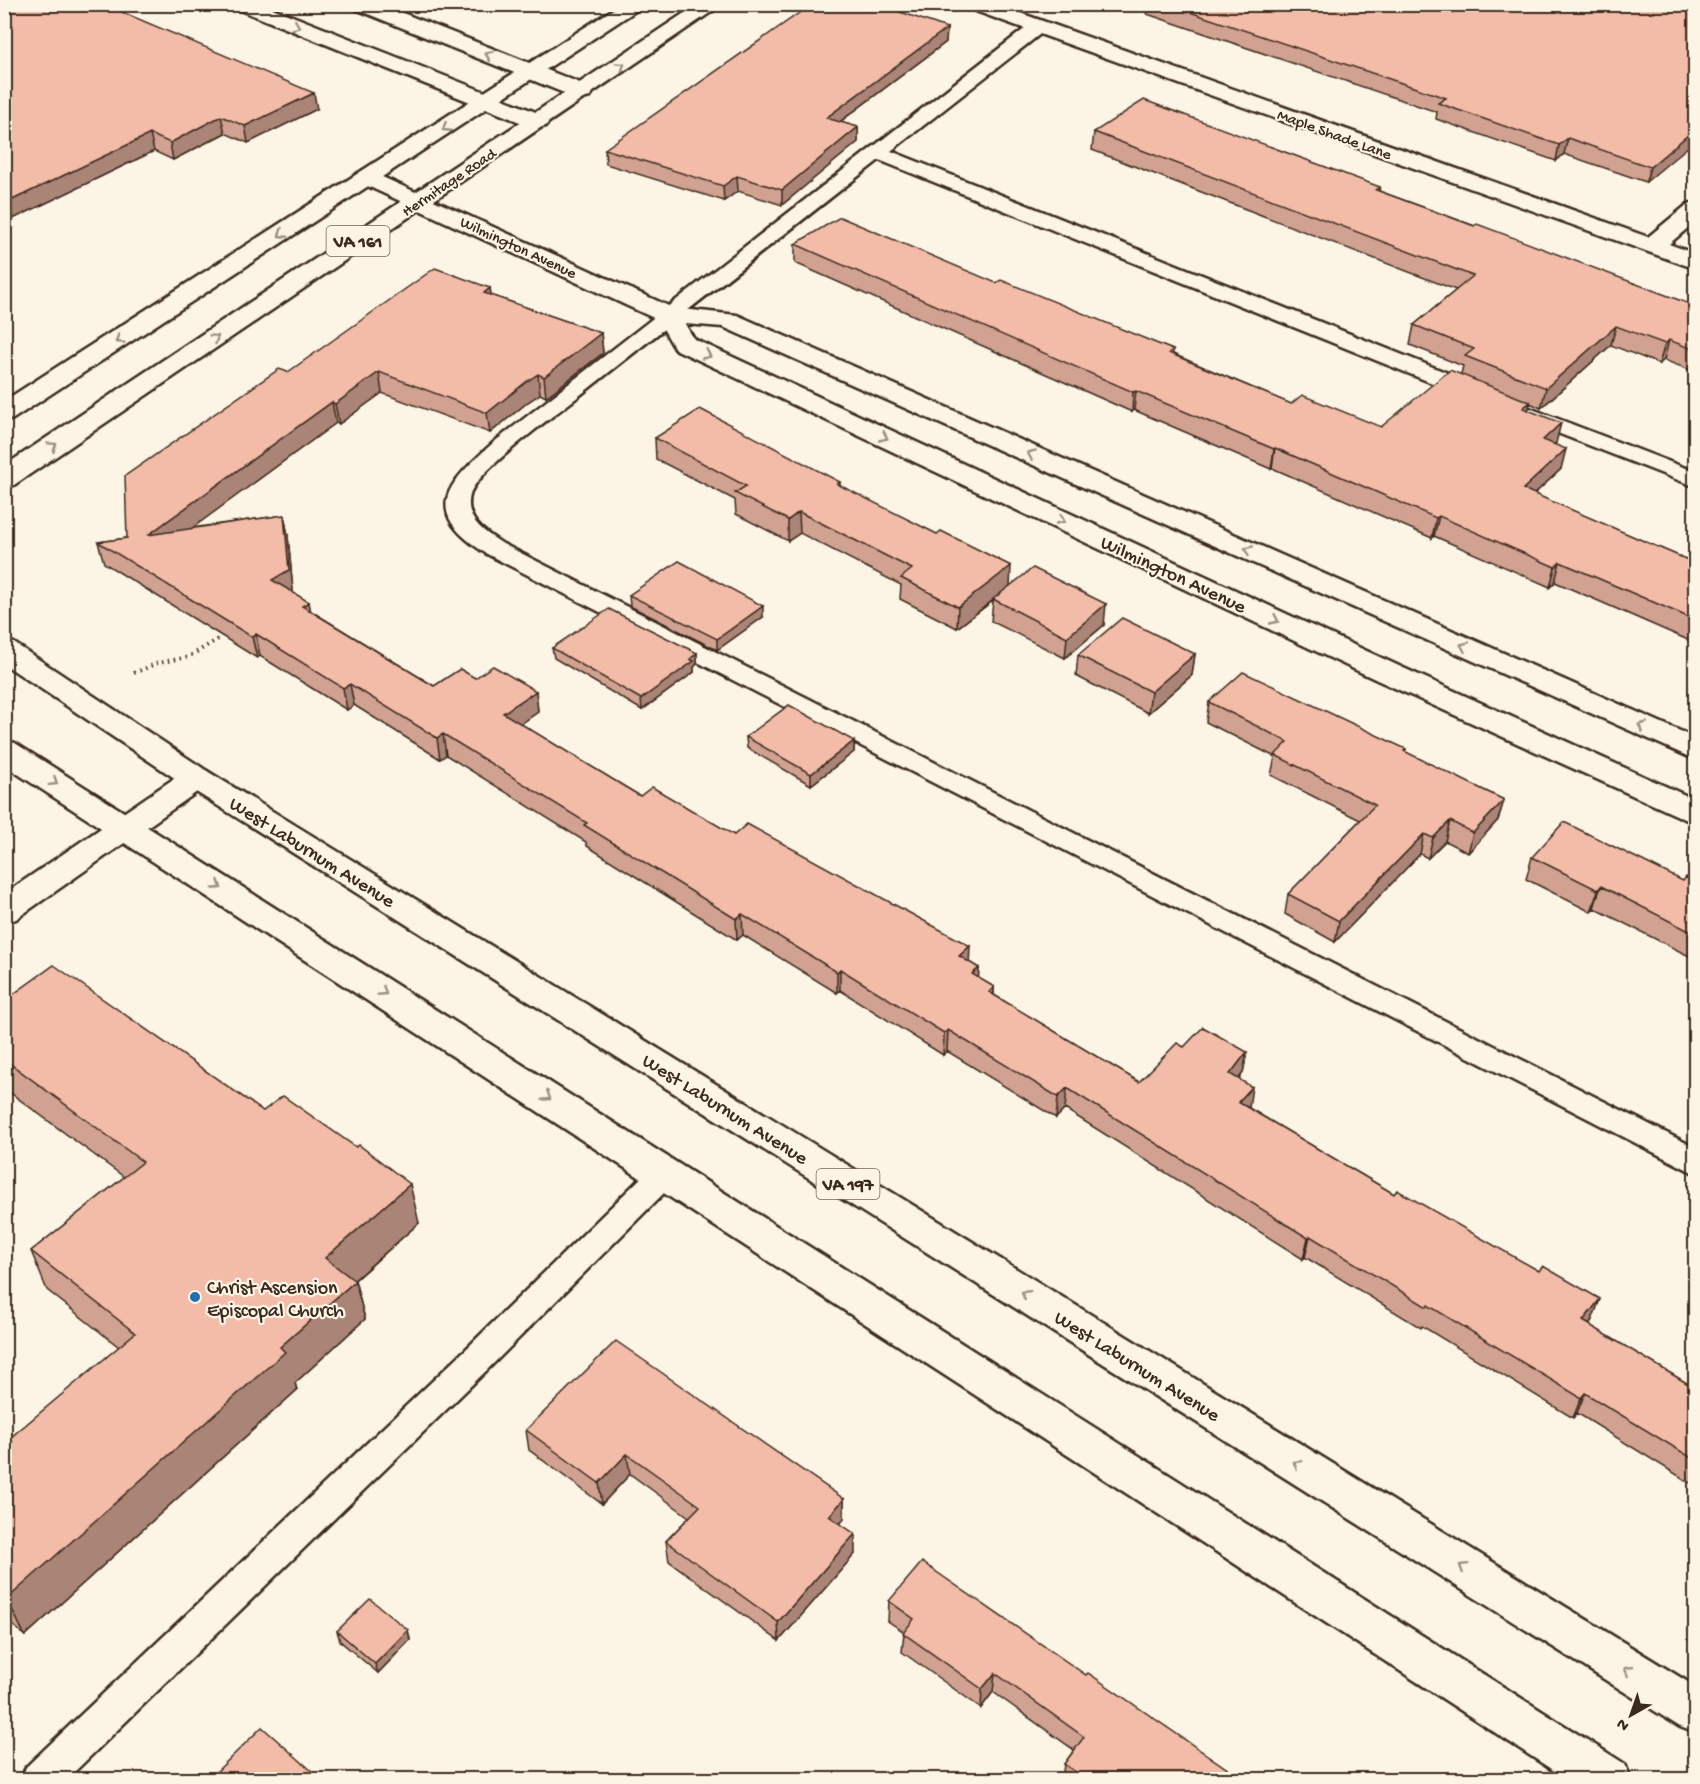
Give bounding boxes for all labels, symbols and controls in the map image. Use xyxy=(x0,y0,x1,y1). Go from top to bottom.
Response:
one-way arrow xyxy=(290,19,301,31)
one-way arrow xyxy=(484,50,495,62)
one-way arrow xyxy=(615,62,626,73)
street label: Maple Shade Lane xyxy=(1274,107,1394,166)
one-way arrow xyxy=(442,121,453,132)
street label: Hermitage Road xyxy=(399,145,502,222)
street label: Wilmington Avenue xyxy=(456,214,580,285)
one-way arrow xyxy=(278,226,289,237)
road number: VA 161 xyxy=(326,226,389,256)
one-way arrow xyxy=(114,332,125,343)
one-way arrow xyxy=(208,334,219,345)
one-way arrow xyxy=(701,347,712,359)
one-way arrow xyxy=(877,430,888,442)
one-way arrow xyxy=(46,442,57,453)
one-way arrow xyxy=(1026,449,1037,461)
one-way arrow xyxy=(1054,512,1065,524)
street label: Wilmington Avenue xyxy=(1096,532,1250,620)
one-way arrow xyxy=(1243,545,1254,557)
one-way arrow xyxy=(1269,612,1280,624)
one-way arrow xyxy=(1460,641,1471,653)
one-way arrow xyxy=(1638,721,1649,733)
one-way arrow xyxy=(48,774,58,786)
street label: West Laburnum Avenue xyxy=(224,794,399,915)
one-way arrow xyxy=(212,879,223,890)
one-way arrow xyxy=(376,984,387,995)
street label: West Laburnum Avenue xyxy=(637,1051,812,1172)
one-way arrow xyxy=(540,1090,551,1101)
road number: VA 197 xyxy=(816,1169,880,1199)
place label: Christ Ascension Episcopal Church xyxy=(207,1278,344,1324)
marker: Christ Ascension Episcopal Church xyxy=(188,1290,202,1304)
one-way arrow xyxy=(1020,1290,1031,1301)
street label: West Laburnum Avenue xyxy=(1049,1308,1224,1429)
one-way arrow xyxy=(1293,1459,1303,1471)
one-way arrow xyxy=(1458,1563,1469,1574)
one-way arrow xyxy=(1624,1665,1634,1677)
north arrow xyxy=(1601,1685,1661,1745)
text: N xyxy=(1613,1713,1634,1734)

